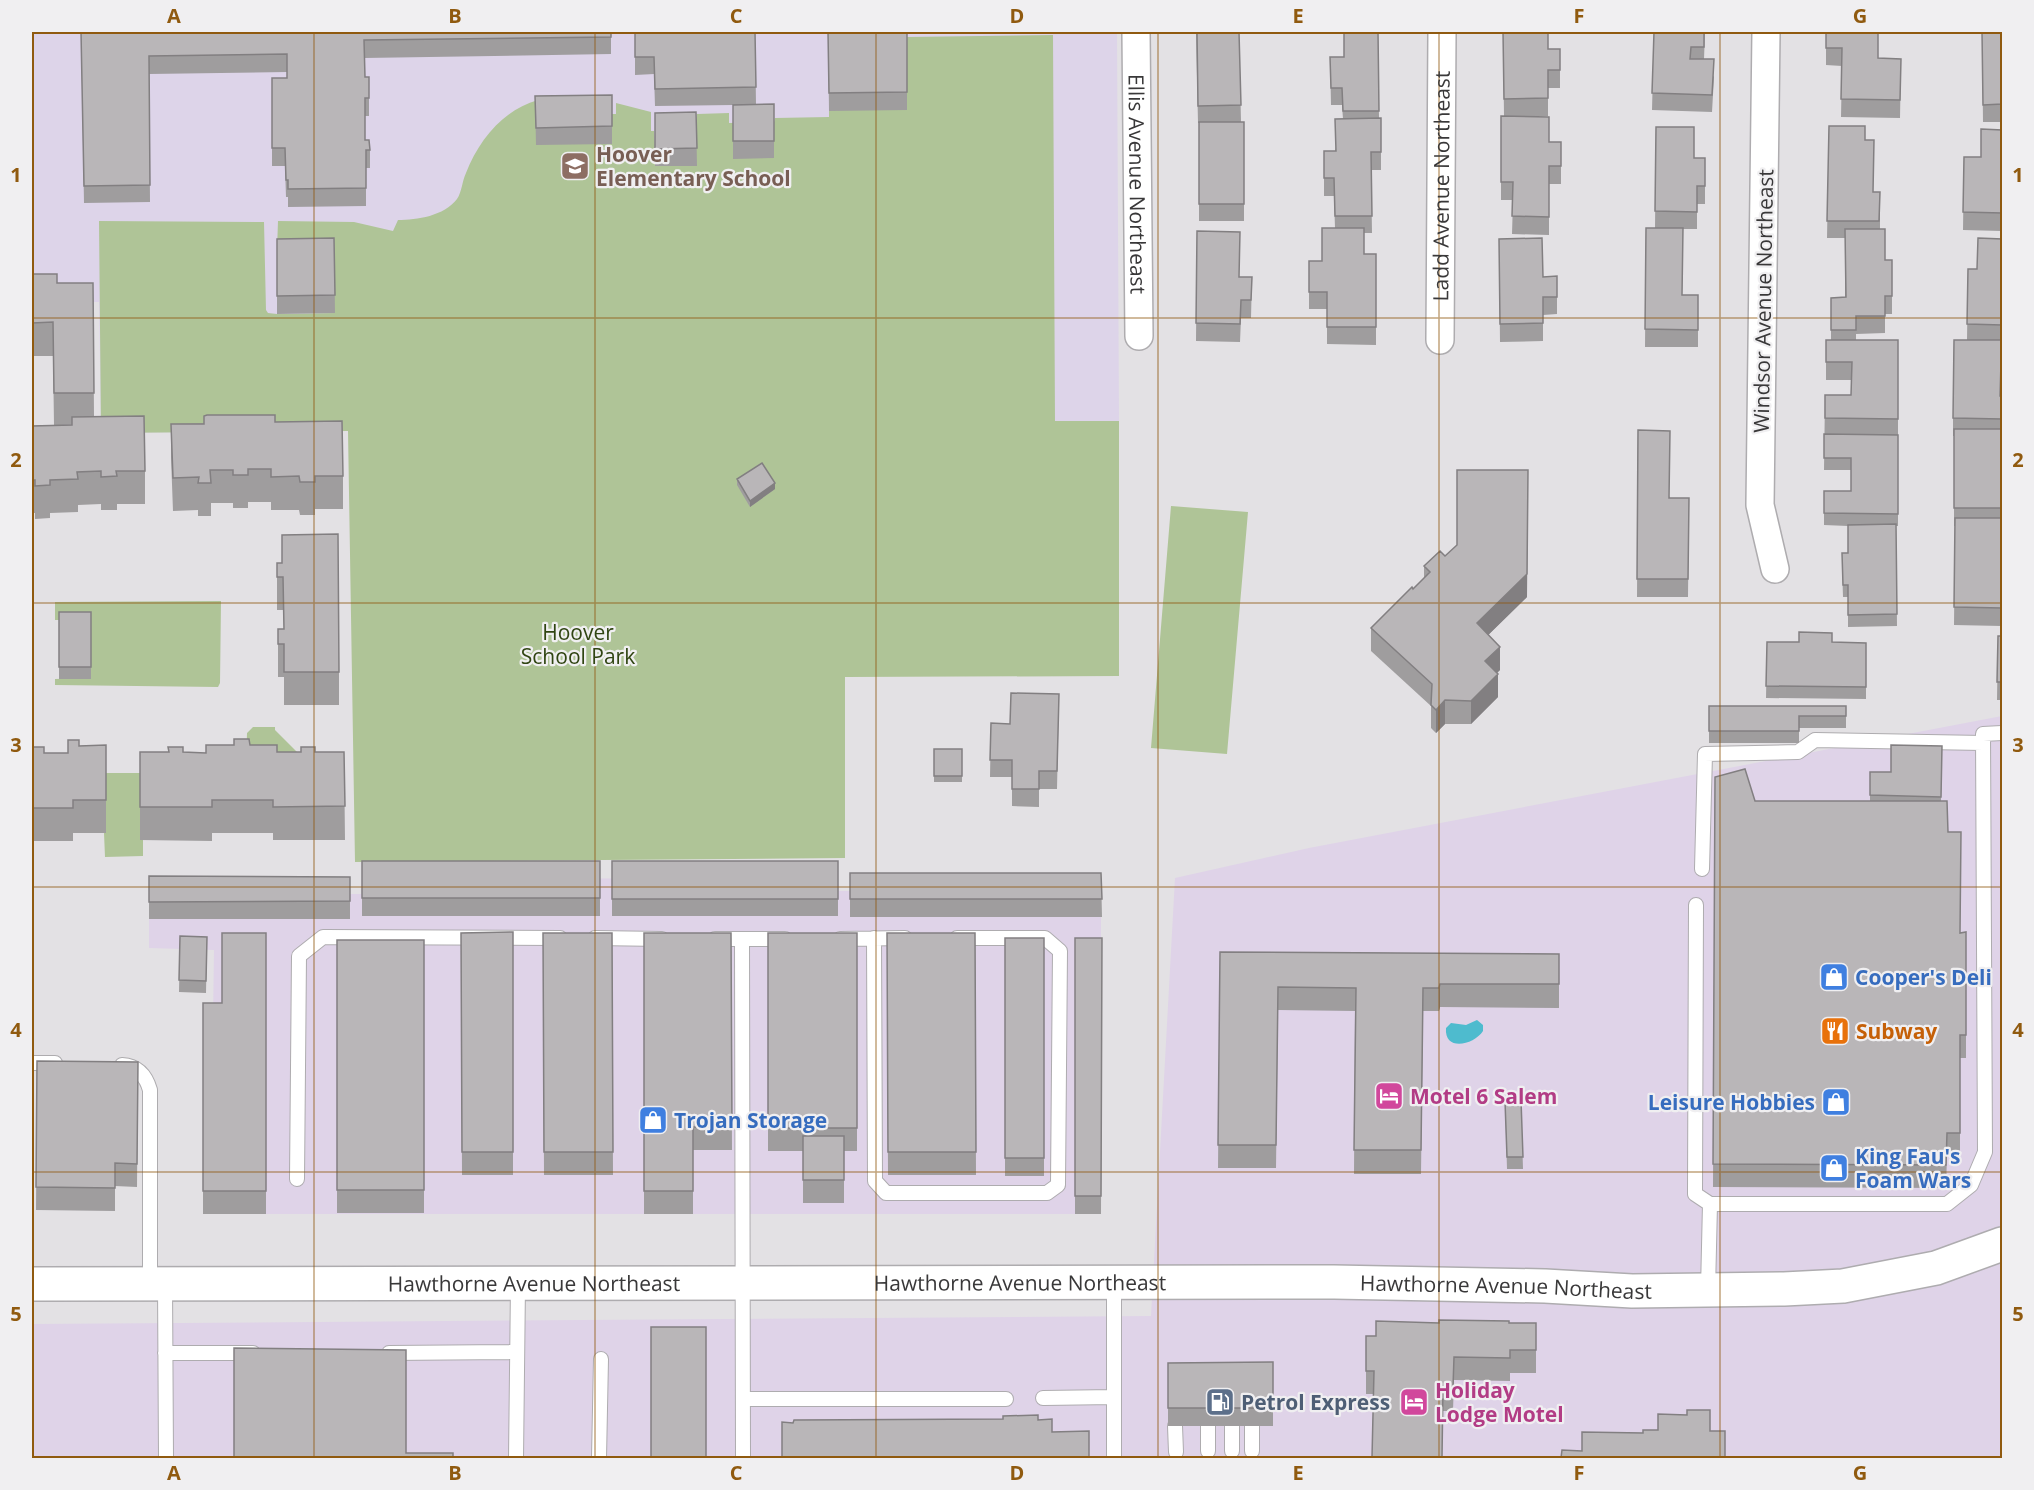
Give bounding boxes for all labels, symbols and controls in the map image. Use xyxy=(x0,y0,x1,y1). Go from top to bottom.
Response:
text: A xyxy=(167,2,181,29)
text: B xyxy=(448,2,462,29)
text: C xyxy=(730,2,743,29)
text: D xyxy=(1010,2,1024,29)
text: E xyxy=(1292,2,1304,29)
text: F xyxy=(1574,2,1584,29)
text: G xyxy=(1853,2,1867,29)
street label: Ladd Avenue Northeast xyxy=(1426,70,1456,302)
street label: Ellis Avenue Northeast xyxy=(1122,74,1153,294)
place label: Hoover Elementary School xyxy=(596,140,791,192)
school or university icon: Hoover Elementary School xyxy=(559,150,591,182)
text: 1 xyxy=(10,161,22,188)
text: 1 xyxy=(2012,161,2024,188)
street label: Windsor Avenue Northeast xyxy=(1747,169,1779,433)
text: 2 xyxy=(10,446,22,473)
text: 2 xyxy=(2012,446,2024,473)
park label: Hoover School Park xyxy=(521,618,635,670)
text: 3 xyxy=(10,731,22,758)
text: 3 xyxy=(2012,731,2024,758)
shop icon: Cooper's Deli xyxy=(1818,961,1850,993)
place label: Cooper's Deli xyxy=(1855,963,1992,991)
restaurant icon: Subway xyxy=(1819,1015,1851,1047)
text: 4 xyxy=(10,1016,22,1043)
text: 4 xyxy=(2012,1016,2024,1043)
place label: Subway xyxy=(1856,1017,1937,1045)
hotel icon: Motel 6 Salem xyxy=(1373,1080,1405,1112)
place label: Motel 6 Salem xyxy=(1410,1082,1557,1110)
shop icon: Leisure Hobbies xyxy=(1820,1086,1852,1118)
place label: Leisure Hobbies xyxy=(1648,1088,1815,1116)
shop icon: Trojan Storage xyxy=(637,1104,669,1136)
place label: Trojan Storage xyxy=(674,1106,827,1134)
place label: King Fau's Foam Wars xyxy=(1855,1142,1971,1194)
shop icon: King Fau's Foam Wars xyxy=(1818,1152,1850,1184)
street label: Hawthorne Avenue Northeast xyxy=(874,1268,1166,1297)
street label: Hawthorne Avenue Northeast xyxy=(1360,1268,1652,1305)
street label: Hawthorne Avenue Northeast xyxy=(388,1269,680,1297)
text: 5 xyxy=(10,1300,22,1327)
text: 5 xyxy=(2012,1300,2024,1327)
place label: Holiday Lodge Motel xyxy=(1435,1376,1564,1428)
fuel station icon: Petrol Express xyxy=(1204,1386,1236,1418)
hotel icon: Holiday Lodge Motel xyxy=(1398,1386,1430,1418)
place label: Petrol Express xyxy=(1241,1388,1390,1416)
text: A xyxy=(167,1459,181,1486)
text: B xyxy=(448,1459,462,1486)
text: C xyxy=(730,1459,743,1486)
text: D xyxy=(1010,1459,1024,1486)
text: E xyxy=(1292,1459,1304,1486)
text: F xyxy=(1574,1459,1584,1486)
text: G xyxy=(1853,1459,1867,1486)

